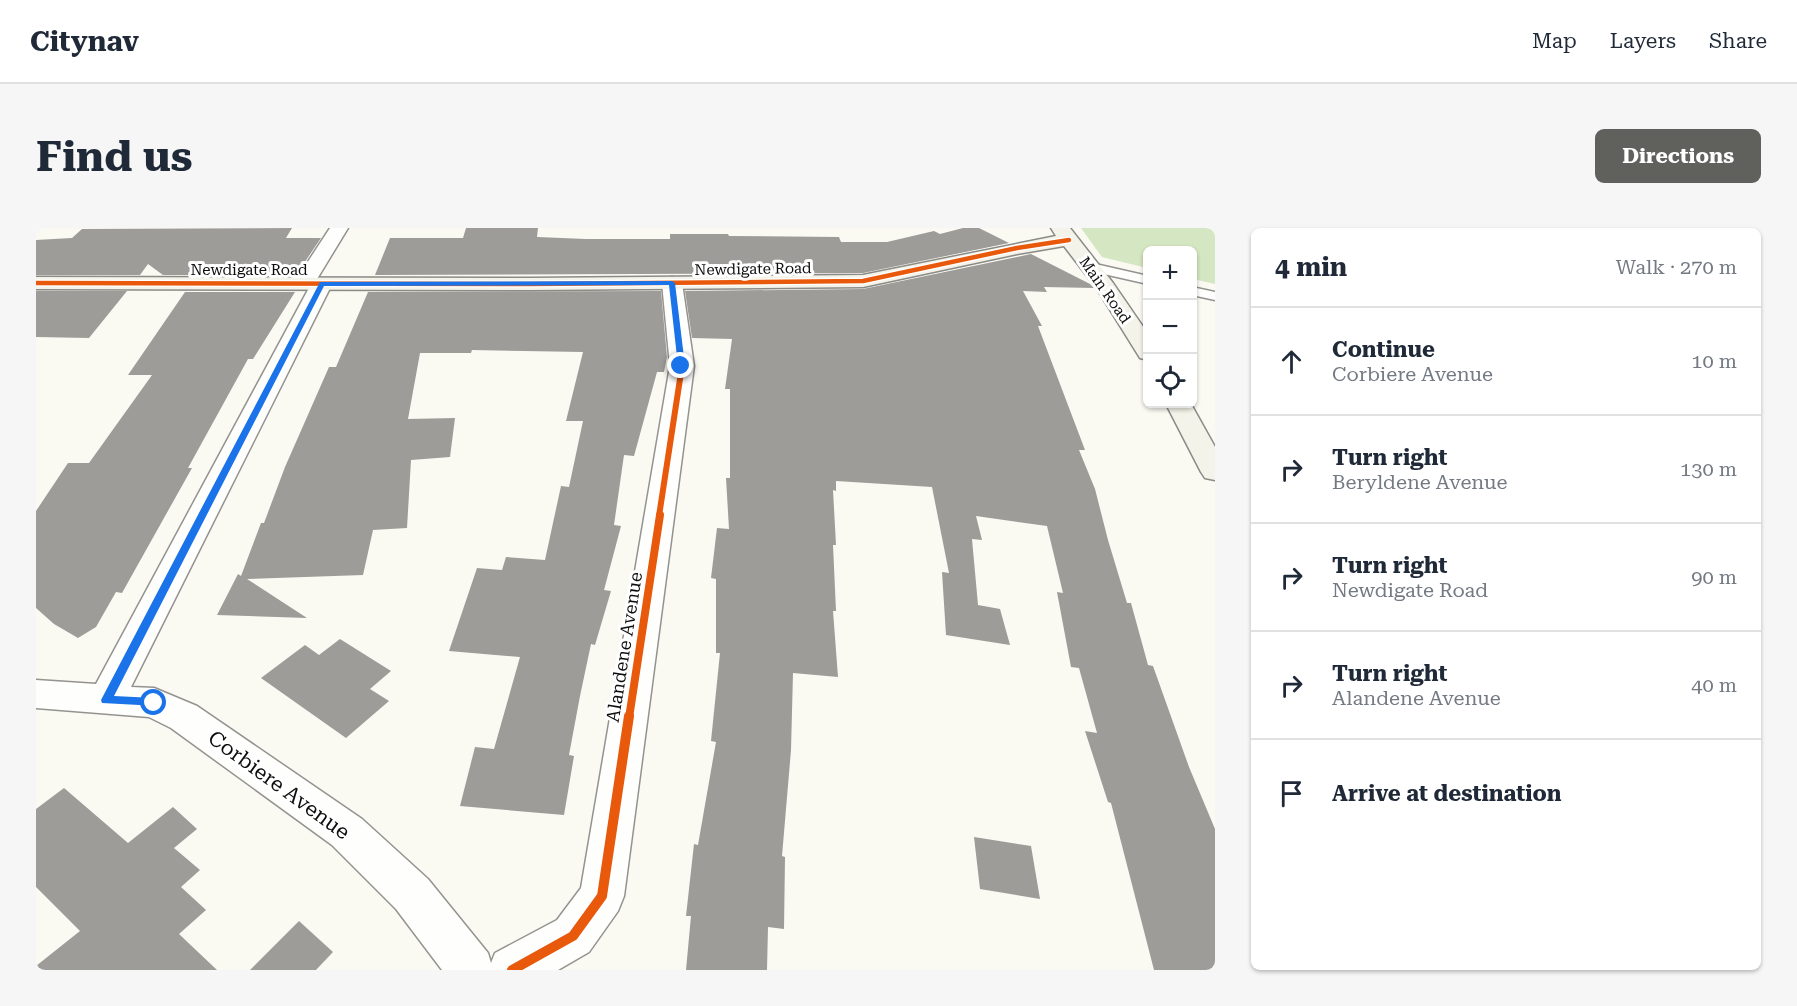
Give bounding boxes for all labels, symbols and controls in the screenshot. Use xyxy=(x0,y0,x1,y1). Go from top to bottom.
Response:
text: Citynav xyxy=(30,25,139,58)
text: Map xyxy=(1532,29,1577,53)
text: Layers xyxy=(1610,29,1676,53)
text: Share xyxy=(1709,29,1767,53)
button: Directions xyxy=(1595,129,1761,183)
text: Find us xyxy=(36,132,193,181)
map controls xyxy=(1143,246,1197,408)
button: + xyxy=(1143,246,1197,300)
text: 4 min xyxy=(1275,252,1347,282)
street label: Main Road xyxy=(1075,253,1135,327)
text: Walk · 270 m xyxy=(1616,255,1737,279)
street label: Newdigate Road xyxy=(694,259,812,279)
street label: Newdigate Road xyxy=(190,261,308,279)
button: − xyxy=(1143,300,1197,354)
text: Continue xyxy=(1332,337,1435,362)
icon: ahead xyxy=(1275,345,1308,378)
text: 10 m xyxy=(1691,349,1737,373)
route end xyxy=(667,352,693,378)
button: locate xyxy=(1143,354,1197,408)
text: Corbiere Avenue xyxy=(1332,362,1493,386)
text: Turn right xyxy=(1332,445,1447,470)
icon: right xyxy=(1275,453,1308,486)
text: 130 m xyxy=(1680,457,1737,481)
text: Beryldene Avenue xyxy=(1332,470,1508,494)
text: Turn right xyxy=(1332,553,1447,578)
icon: right xyxy=(1275,561,1308,594)
text: 90 m xyxy=(1691,565,1737,589)
street label: Alandene Avenue xyxy=(602,570,646,724)
text: Newdigate Road xyxy=(1332,578,1488,602)
text: Turn right xyxy=(1332,661,1447,686)
icon: right xyxy=(1275,669,1308,702)
text: 40 m xyxy=(1691,673,1737,697)
text: Alandene Avenue xyxy=(1332,686,1501,710)
route start xyxy=(140,689,166,715)
street label: Corbiere Avenue xyxy=(204,726,354,844)
icon: arrive xyxy=(1275,777,1308,810)
text: Arrive at destination xyxy=(1332,781,1561,806)

